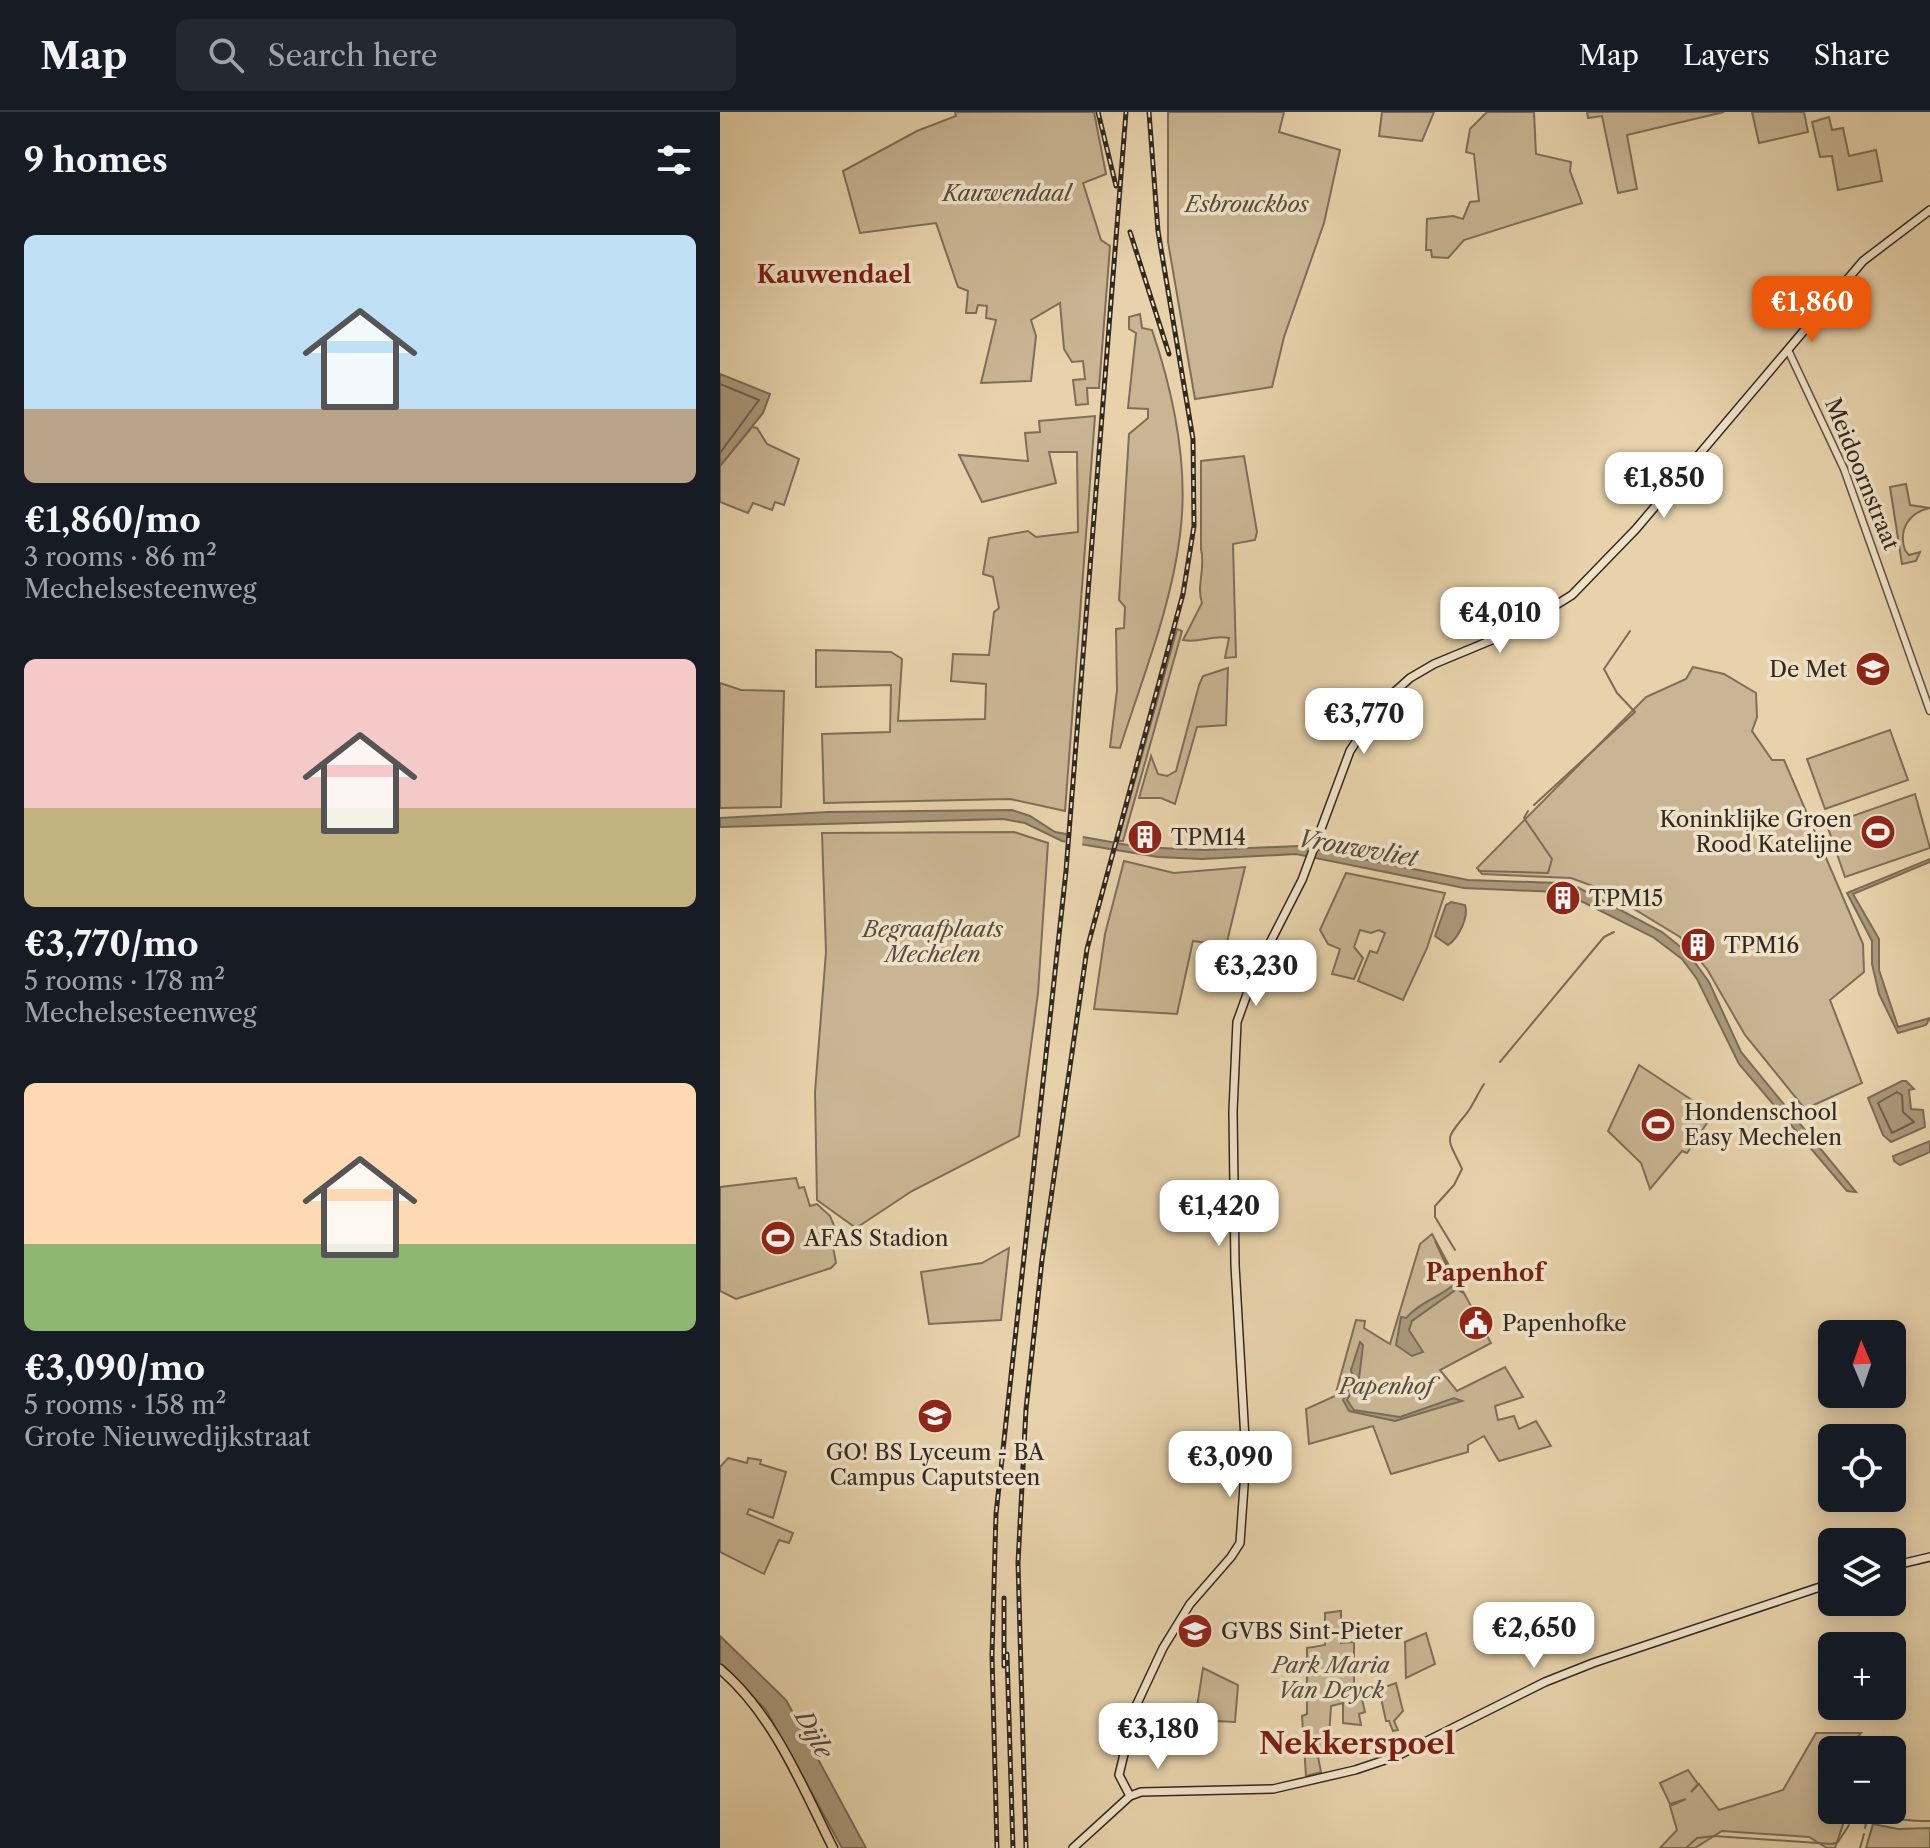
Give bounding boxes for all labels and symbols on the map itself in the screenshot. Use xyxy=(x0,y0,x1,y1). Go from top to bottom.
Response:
park label: Kauwendaal xyxy=(941,180,1074,207)
park label: Esbrouckbos xyxy=(1183,191,1309,218)
district label: Kauwendael xyxy=(757,260,911,289)
pin: €1,860 xyxy=(1747,276,1877,344)
street label: Meidoornstraat xyxy=(1819,394,1905,554)
pin: €1,850 xyxy=(1599,452,1729,520)
pin: €4,010 xyxy=(1435,587,1565,655)
school or university icon: De Met xyxy=(1854,650,1892,688)
place label: De Met xyxy=(1769,656,1847,683)
pin: €3,770 xyxy=(1299,688,1429,756)
place label: Koninklijke Groen Rood Katelijne xyxy=(1659,806,1852,858)
sports icon: Koninklijke Groen Rood Katelijne xyxy=(1859,813,1897,851)
building icon: TPM14 xyxy=(1126,818,1164,856)
water label: Vrouwvliet xyxy=(1296,823,1421,873)
place label: TPM14 xyxy=(1171,824,1246,851)
building icon: TPM15 xyxy=(1544,879,1582,917)
place label: TPM15 xyxy=(1589,885,1663,912)
park label: Begraafplaats Mechelen xyxy=(861,916,1003,968)
building icon: TPM16 xyxy=(1679,926,1717,964)
place label: TPM16 xyxy=(1724,932,1799,959)
pin: €3,230 xyxy=(1191,940,1321,1008)
place label: Hondenschool Easy Mechelen xyxy=(1684,1099,1842,1151)
sports icon: Hondenschool Easy Mechelen xyxy=(1639,1106,1677,1144)
pin: €1,420 xyxy=(1154,1180,1284,1248)
sports icon: AFAS Stadion xyxy=(759,1219,797,1257)
place label: AFAS Stadion xyxy=(803,1225,949,1252)
district label: Papenhof xyxy=(1426,1258,1548,1287)
public building icon: Papenhofke xyxy=(1457,1304,1495,1342)
place label: Papenhofke xyxy=(1502,1310,1627,1337)
north arrow xyxy=(1818,1320,1906,1408)
park label: Papenhof xyxy=(1337,1373,1441,1400)
school or university icon: GO! BS Lyceum - BA Campus Caputsteen xyxy=(916,1397,954,1435)
pin: €3,090 xyxy=(1165,1431,1295,1499)
place label: GO! BS Lyceum - BA Campus Caputsteen xyxy=(826,1439,1045,1491)
pin: €2,650 xyxy=(1469,1602,1599,1670)
school or university icon: GVBS Sint-Pieter xyxy=(1176,1612,1214,1650)
place label: GVBS Sint-Pieter xyxy=(1221,1618,1403,1645)
park label: Park Maria Van Deyck xyxy=(1270,1652,1390,1704)
water label: Dijle xyxy=(788,1703,840,1764)
pin: €3,180 xyxy=(1093,1703,1223,1771)
district label: Nekkerspoel xyxy=(1259,1725,1455,1762)

